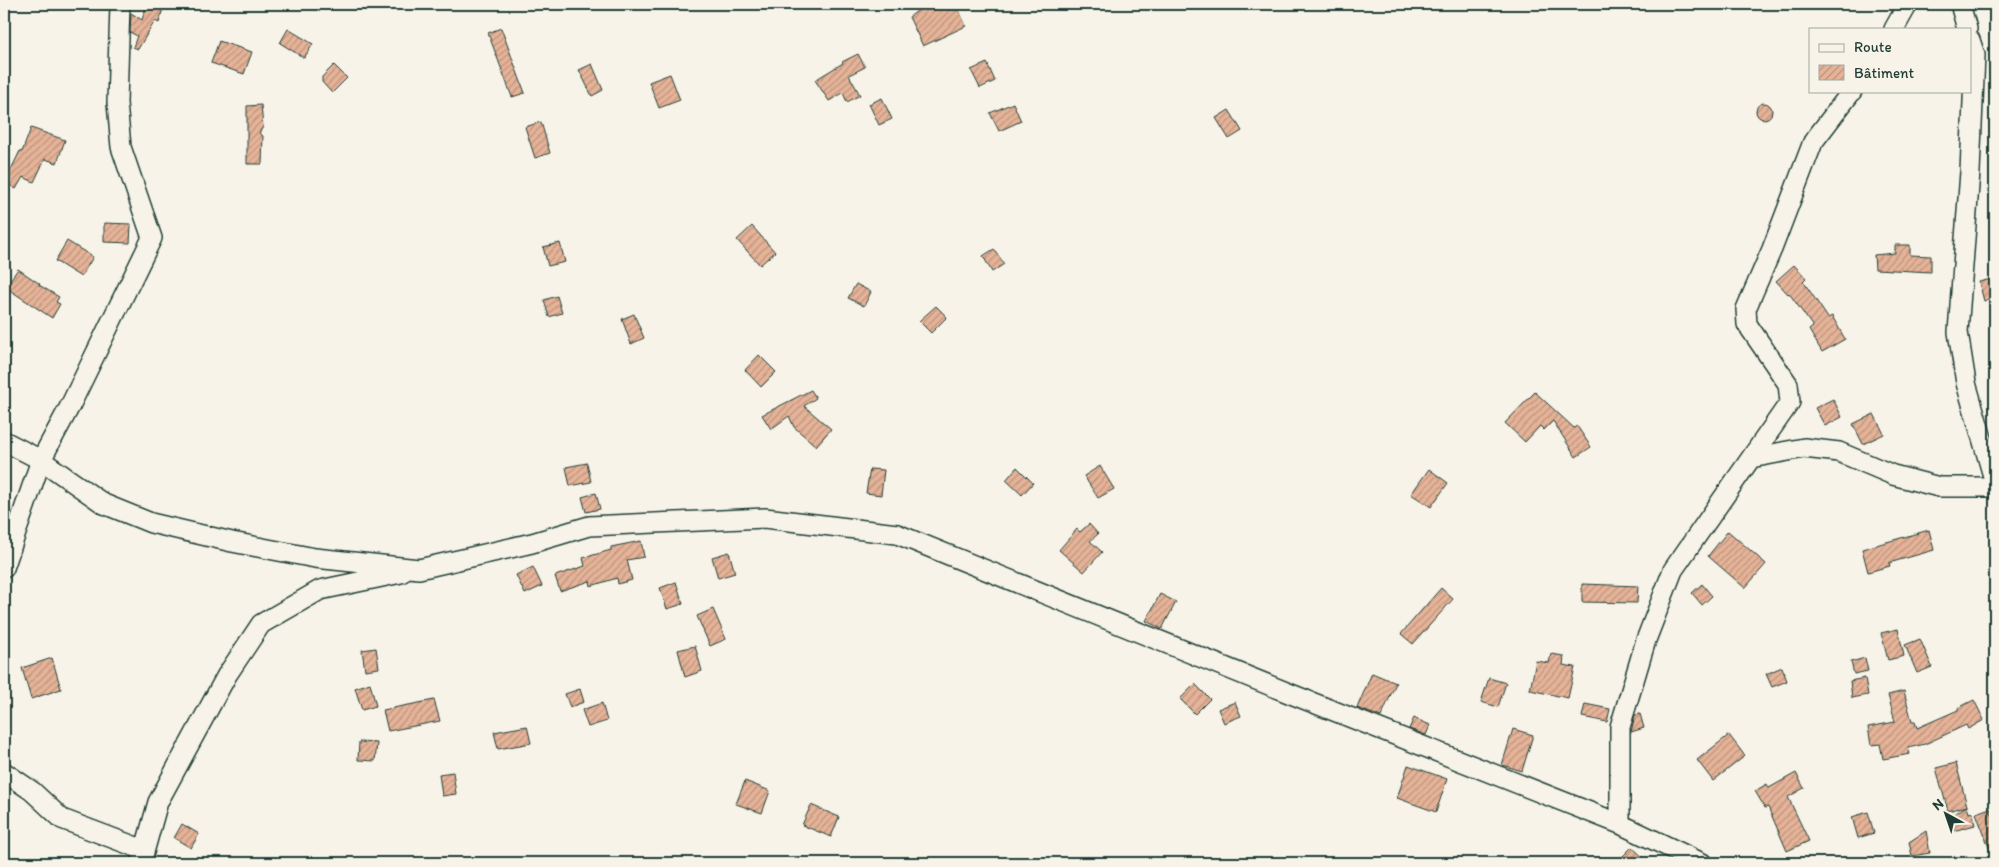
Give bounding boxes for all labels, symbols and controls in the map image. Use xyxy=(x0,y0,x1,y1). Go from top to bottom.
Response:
legend xyxy=(1809,28,1972,92)
text: Route xyxy=(1854,38,1892,56)
text: Bâtiment xyxy=(1854,64,1915,82)
north arrow xyxy=(1922,790,1972,840)
text: N xyxy=(1929,795,1947,814)

